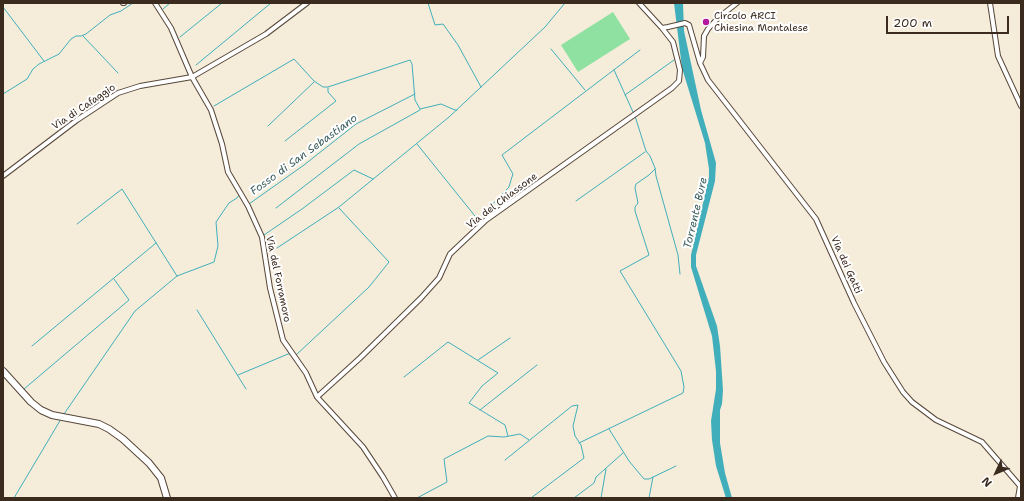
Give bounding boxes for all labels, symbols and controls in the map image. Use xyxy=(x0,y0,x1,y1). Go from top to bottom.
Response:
scale bar xyxy=(888,8,1011,34)
place label: Circolo ARCI Chiesina Montalese xyxy=(714,10,808,34)
text: 200 m xyxy=(893,15,932,31)
marker: Circolo ARCI Chiesina Montalese xyxy=(701,17,711,27)
street label: Via di Cafaggio xyxy=(50,81,118,133)
water label: Fosso di San Sebastiano xyxy=(248,112,360,198)
street label: Via del Chiassone xyxy=(464,170,540,232)
water label: Torrente Bure xyxy=(681,176,711,250)
street label: Via dei Gatti xyxy=(828,234,864,296)
street label: Via del Forramoro xyxy=(263,235,293,323)
north arrow xyxy=(976,453,1016,493)
text: N xyxy=(979,473,995,490)

